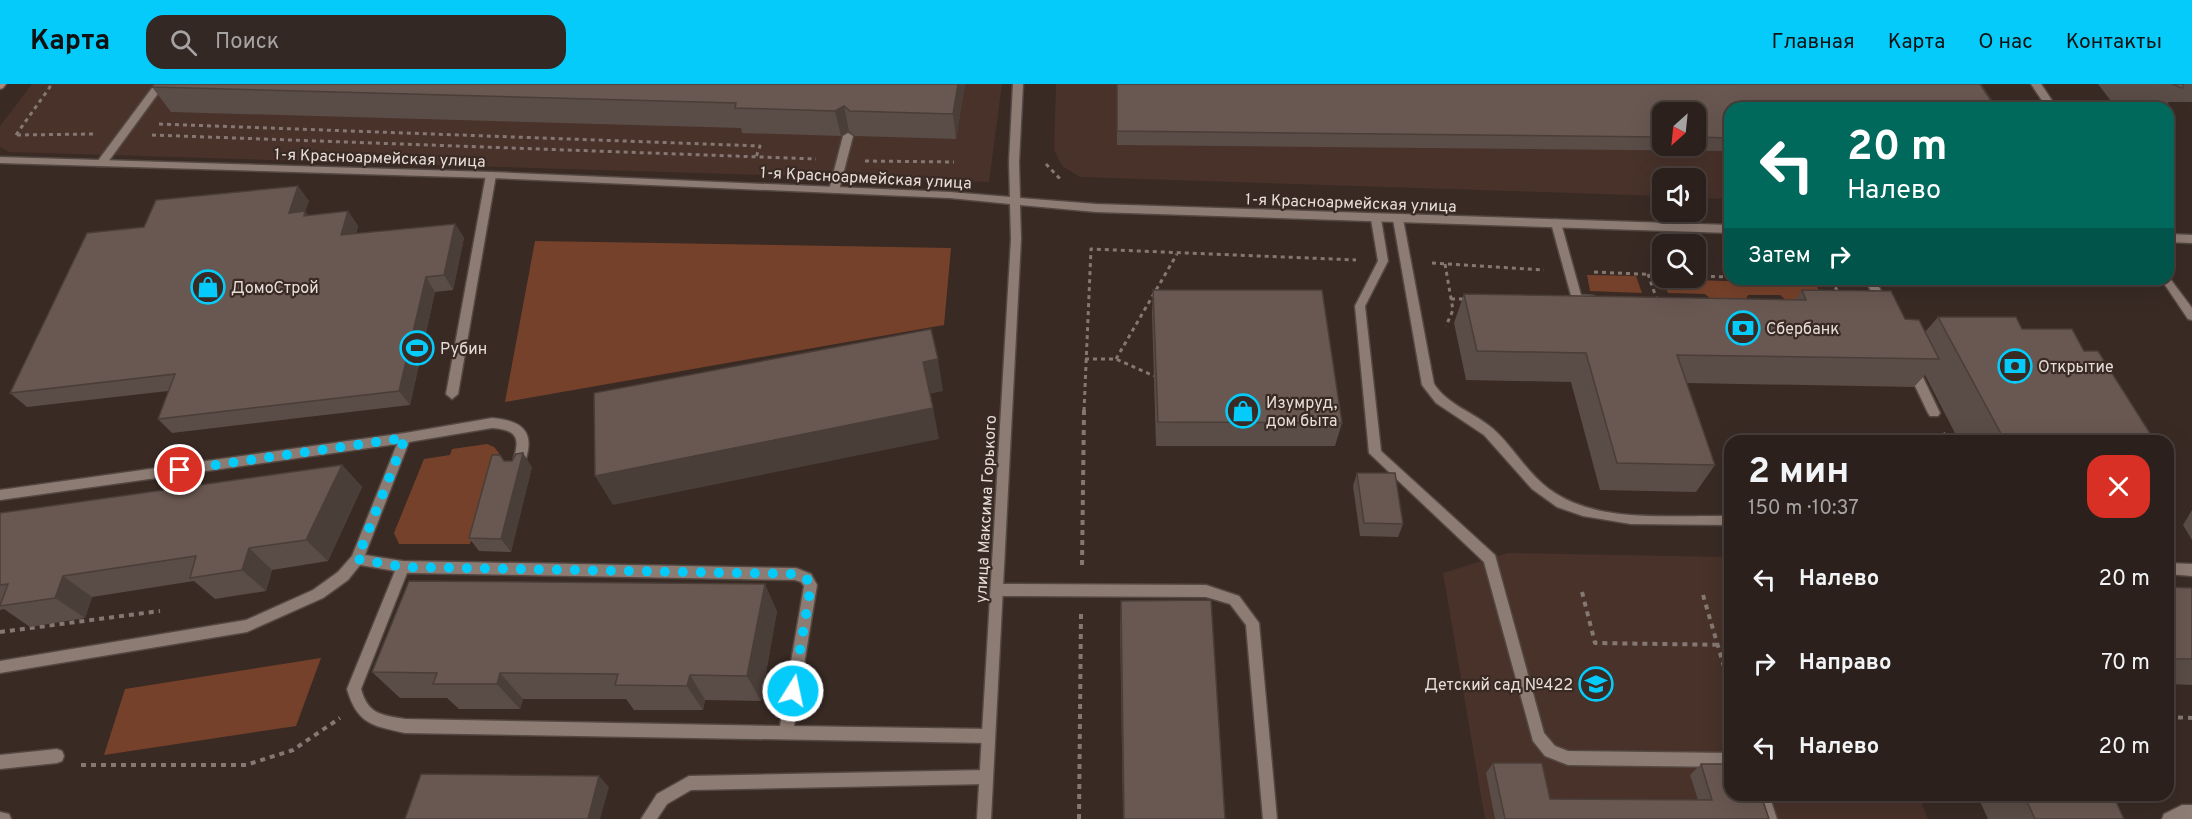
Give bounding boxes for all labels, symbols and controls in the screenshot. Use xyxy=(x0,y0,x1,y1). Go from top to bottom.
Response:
search box xyxy=(146,15,566,69)
text: Карта xyxy=(30,24,110,60)
icon: search xyxy=(167,26,200,59)
text: Поиск xyxy=(215,29,279,56)
text: Главная xyxy=(1771,29,1855,56)
text: Карта xyxy=(1888,29,1945,56)
text: О нас xyxy=(1978,29,2033,56)
text: Контакты xyxy=(2066,29,2162,56)
north arrow xyxy=(1652,102,1706,156)
map controls xyxy=(1652,102,1706,288)
text: 20 m xyxy=(1847,122,1948,175)
icon: left xyxy=(1748,126,1826,204)
street label: 1-я Красноармейская улица xyxy=(274,145,486,173)
street label: 1-я Красноармейская улица xyxy=(760,163,972,195)
button: sound xyxy=(1652,168,1706,222)
text: Налево xyxy=(1847,174,1941,208)
street label: 1-я Красноармейская улица xyxy=(1245,190,1457,218)
button: search xyxy=(1652,234,1706,288)
icon: right xyxy=(1823,240,1856,273)
text: Затем xyxy=(1748,243,1811,270)
shop icon: ДомоСтрой xyxy=(190,269,226,305)
place label: ДомоСтрой xyxy=(231,279,319,299)
bank icon: Сбербанк xyxy=(1725,310,1761,346)
place label: Сбербанк xyxy=(1766,320,1839,340)
sports icon: Рубин xyxy=(399,330,435,366)
place label: Рубин xyxy=(440,340,487,360)
bank icon: Открытие xyxy=(1997,348,2033,384)
place label: Открытие xyxy=(2038,358,2114,378)
shop icon: Изумруд, дом быта xyxy=(1225,393,1261,429)
place label: Изумруд, дом быта xyxy=(1266,394,1337,432)
street label: улица Максима Горького xyxy=(972,415,1002,604)
pin xyxy=(154,444,205,495)
text: 2 мин xyxy=(1748,450,1849,496)
icon: arrive xyxy=(163,453,196,486)
button: close xyxy=(2087,455,2150,518)
text: 150 m · 10:37 xyxy=(1748,496,1859,522)
icon: left xyxy=(1748,563,1781,596)
text: Налево xyxy=(1799,566,1879,593)
text: 20 m xyxy=(2099,566,2150,593)
icon: right xyxy=(1748,647,1781,680)
text: Направо xyxy=(1799,650,1891,677)
text: 70 m xyxy=(2101,650,2150,677)
position arrow xyxy=(761,659,825,723)
school or university icon: Детский сад №422 xyxy=(1578,666,1614,702)
place label: Детский сад №422 xyxy=(1424,676,1573,696)
icon: left xyxy=(1748,731,1781,764)
text: Налево xyxy=(1799,734,1879,761)
text: 20 m xyxy=(2099,734,2150,761)

